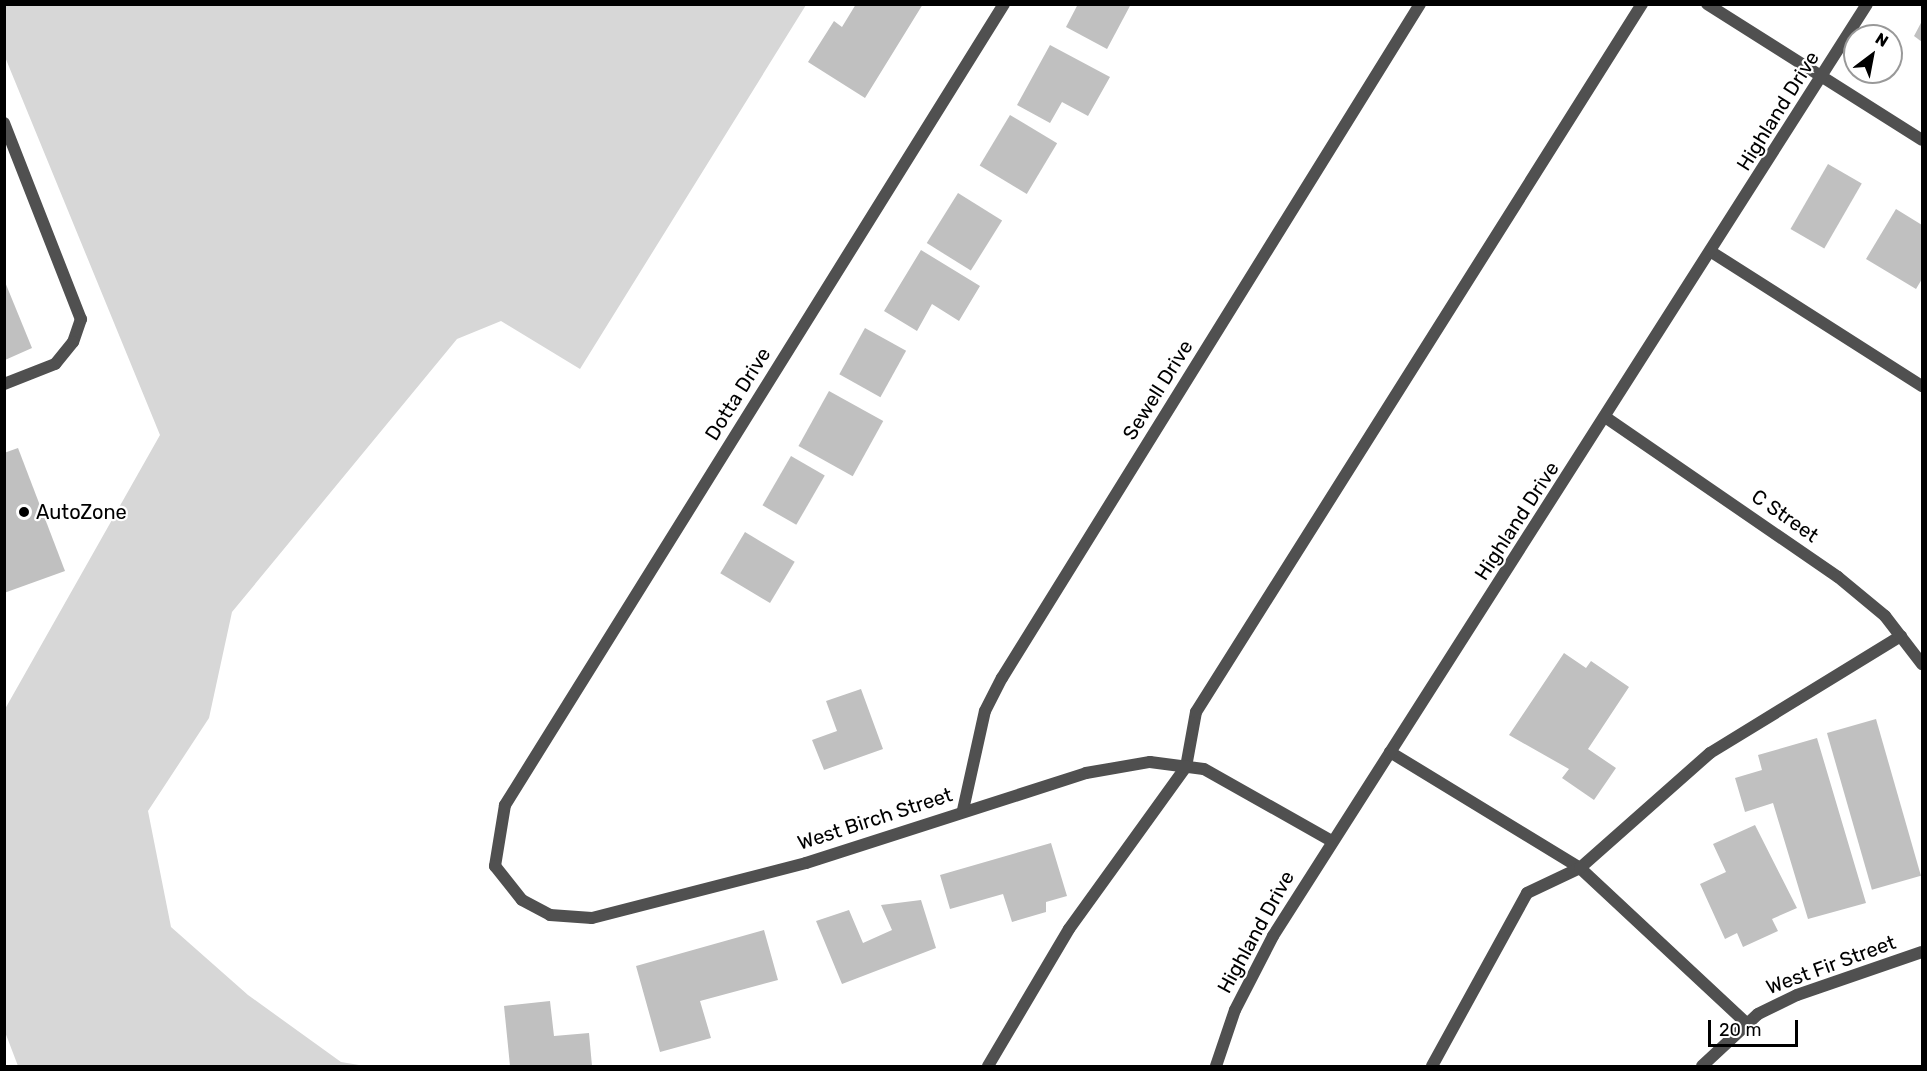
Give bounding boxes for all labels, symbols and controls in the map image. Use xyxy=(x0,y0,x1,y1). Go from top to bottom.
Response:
north arrow xyxy=(1843,24,1903,84)
text: N xyxy=(1872,29,1892,51)
street label: Highland Drive xyxy=(1732,47,1824,175)
street label: Sewell Drive xyxy=(1118,336,1198,444)
street label: Dotta Drive xyxy=(700,343,776,445)
street label: Highland Drive xyxy=(1470,457,1564,585)
street label: C Street xyxy=(1747,484,1823,548)
place label: AutoZone xyxy=(36,500,127,524)
marker: AutoZone xyxy=(17,505,31,519)
street label: West Birch Street xyxy=(795,783,955,855)
street label: Highland Drive xyxy=(1212,867,1300,997)
street label: West Fir Street xyxy=(1763,930,1899,1000)
scale bar xyxy=(1711,1008,1801,1046)
text: 20 m xyxy=(1719,1019,1761,1041)

